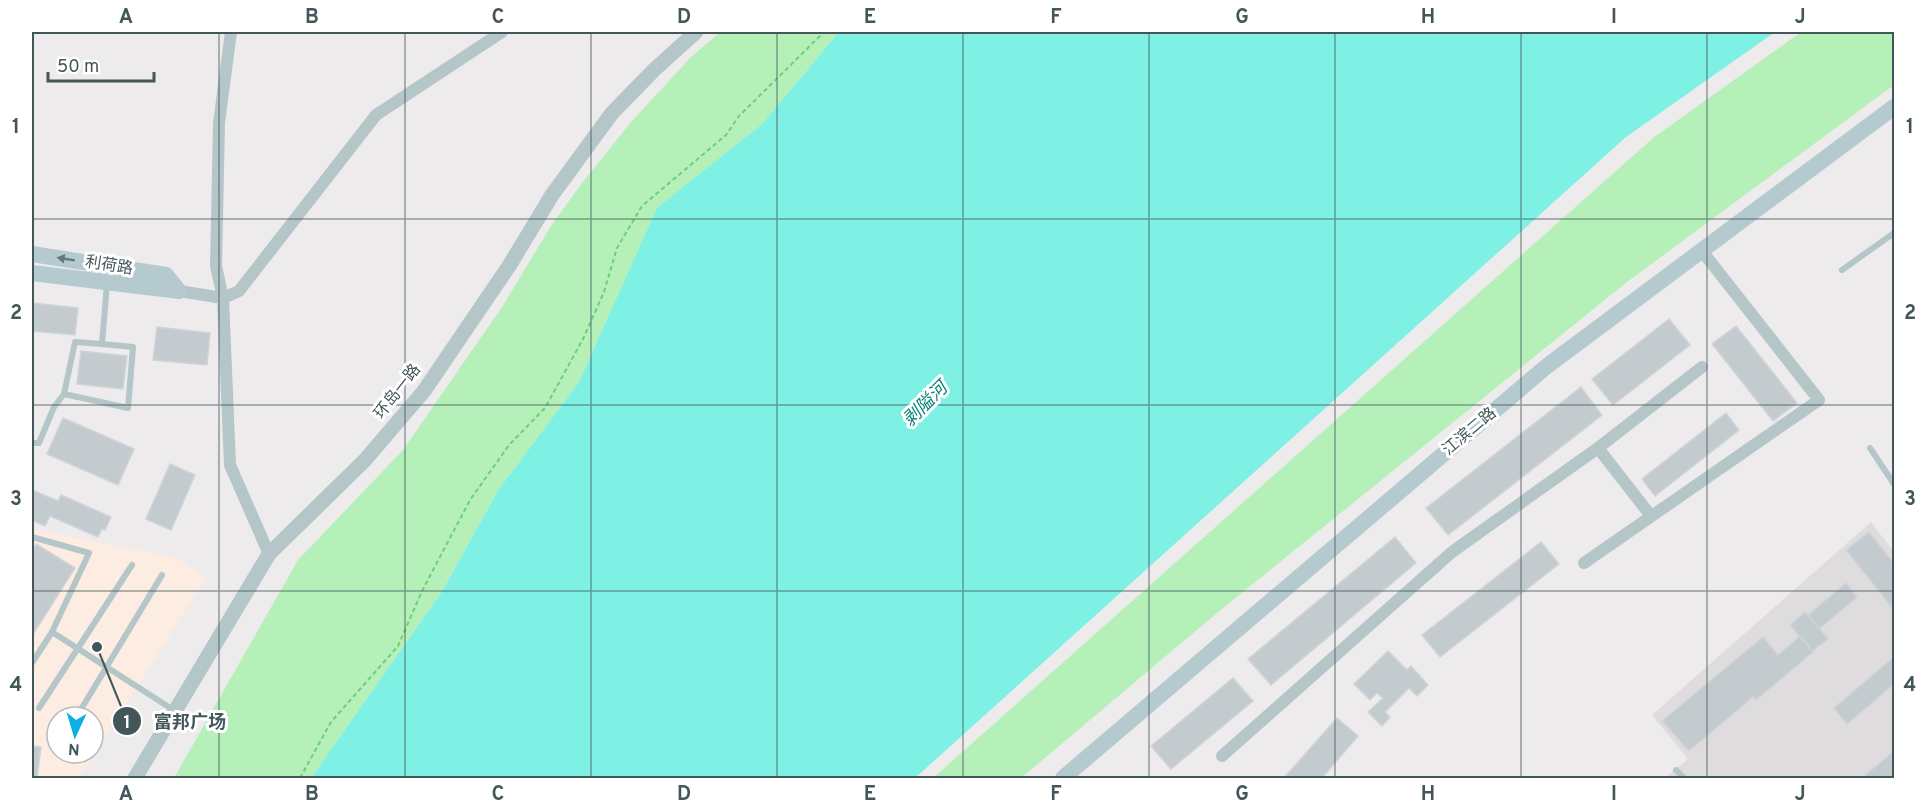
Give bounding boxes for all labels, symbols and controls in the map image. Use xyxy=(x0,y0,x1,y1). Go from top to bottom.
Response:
text: A xyxy=(119,5,133,31)
text: B xyxy=(305,5,319,31)
text: C xyxy=(492,5,504,31)
text: D xyxy=(677,5,691,31)
text: E xyxy=(864,5,876,31)
text: F xyxy=(1050,5,1062,31)
text: G xyxy=(1235,5,1249,31)
text: H xyxy=(1421,5,1435,31)
text: I xyxy=(1611,5,1617,31)
text: J xyxy=(1794,5,1806,31)
scale bar xyxy=(48,45,154,83)
text: 50 m xyxy=(57,56,99,79)
text: 1 xyxy=(12,115,20,141)
text: 1 xyxy=(1906,115,1914,141)
street label: 利荷路 xyxy=(84,252,134,280)
one-way arrow xyxy=(57,255,76,264)
text: 2 xyxy=(10,301,22,327)
text: 2 xyxy=(1904,301,1916,327)
street label: 环岛一路 xyxy=(370,361,426,423)
water label: 剥隘河 xyxy=(899,376,955,432)
street label: 江滨二路 xyxy=(1439,404,1501,460)
text: 3 xyxy=(10,487,22,513)
text: 3 xyxy=(1904,487,1916,513)
text: 4 xyxy=(10,673,22,699)
text: 4 xyxy=(1904,673,1916,699)
callout: 富邦广场 xyxy=(112,703,238,739)
north arrow xyxy=(45,705,105,765)
text: 1 xyxy=(123,712,131,735)
text: 富邦广场 xyxy=(154,712,226,735)
text: N xyxy=(68,738,81,758)
text: A xyxy=(119,782,133,808)
text: B xyxy=(305,782,319,808)
text: C xyxy=(492,782,504,808)
text: D xyxy=(677,782,691,808)
text: E xyxy=(864,782,876,808)
text: F xyxy=(1050,782,1062,808)
text: G xyxy=(1235,782,1249,808)
text: H xyxy=(1421,782,1435,808)
text: I xyxy=(1611,782,1617,808)
text: J xyxy=(1794,782,1806,808)

